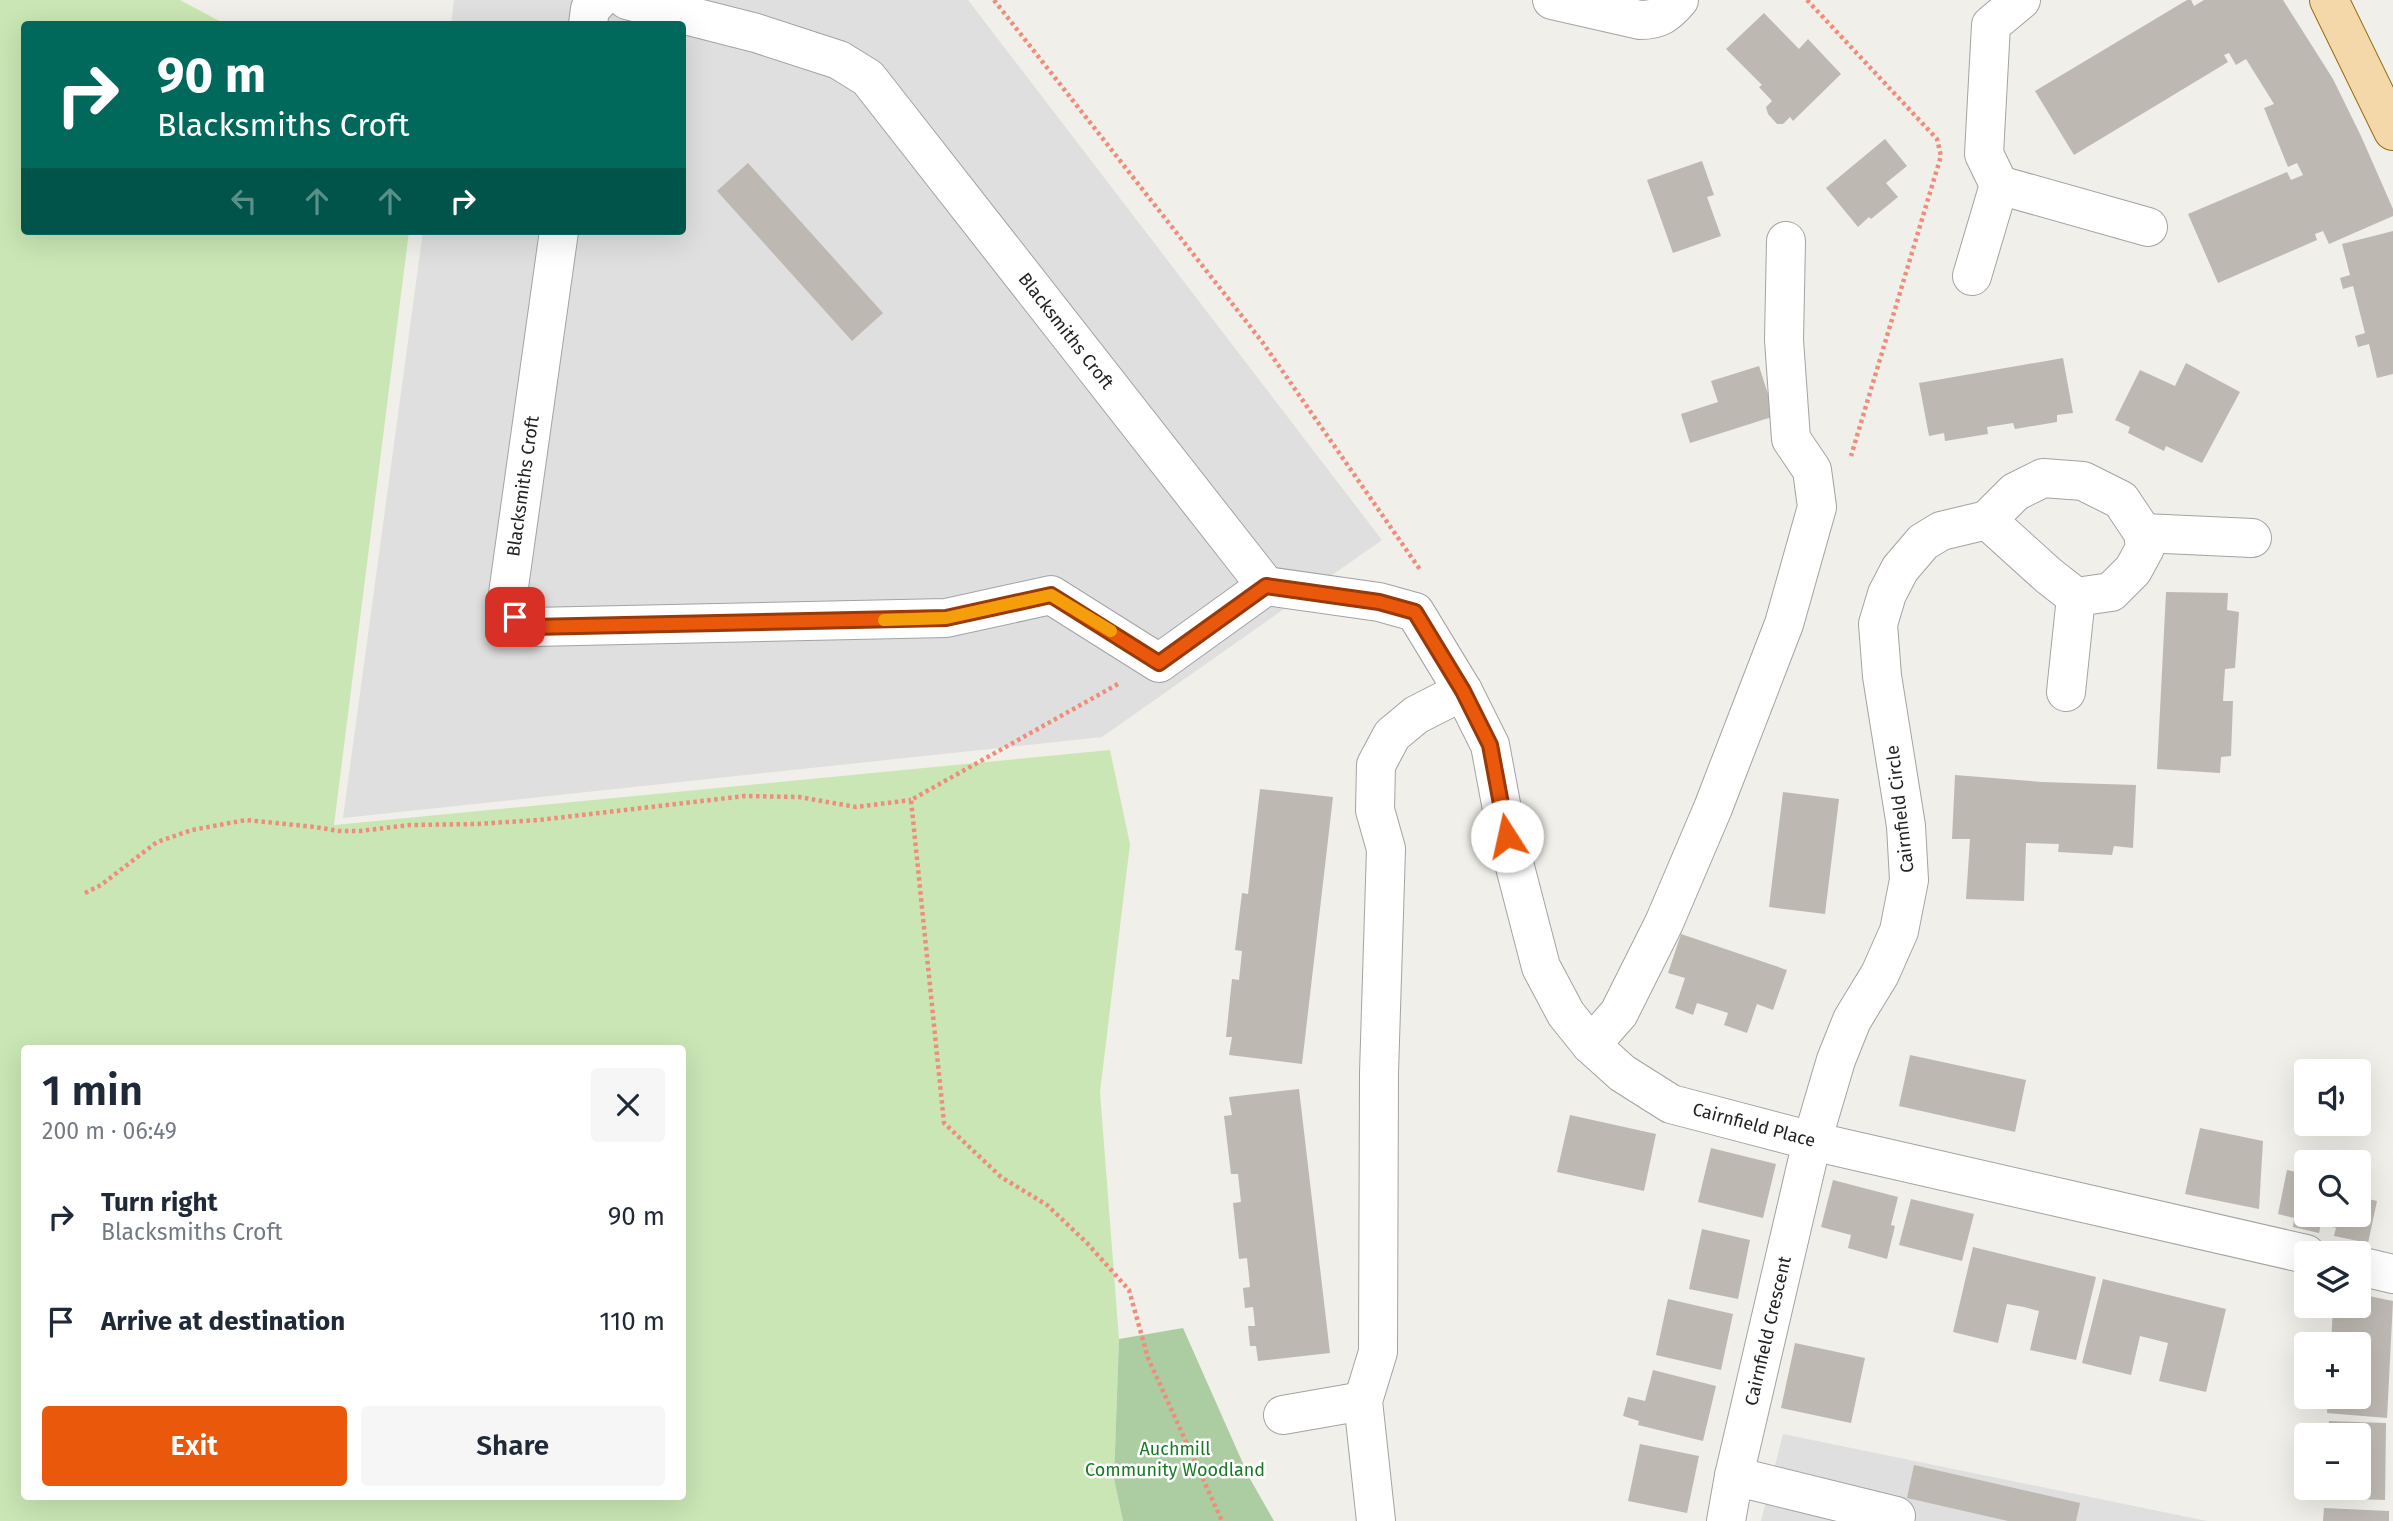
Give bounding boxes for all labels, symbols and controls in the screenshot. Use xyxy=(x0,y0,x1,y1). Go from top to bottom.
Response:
text: 90 m xyxy=(157,46,266,105)
icon: right xyxy=(42,49,133,140)
text: Blacksmiths Croft xyxy=(157,106,410,144)
icon: left xyxy=(225,182,263,220)
icon: ahead xyxy=(298,182,336,220)
icon: ahead xyxy=(371,182,409,220)
icon: right xyxy=(444,182,482,220)
street label: Blacksmiths Croft xyxy=(1014,268,1119,394)
street label: Blacksmiths Croft xyxy=(502,414,544,558)
pin xyxy=(485,587,545,647)
icon: arrive xyxy=(496,598,534,636)
street label: Cairnfield Circle xyxy=(1881,744,1919,874)
position arrow xyxy=(1470,799,1544,873)
map controls xyxy=(2294,1059,2371,1500)
button: sound xyxy=(2294,1059,2371,1136)
text: 1 min xyxy=(42,1066,143,1116)
button: close xyxy=(591,1068,665,1142)
street label: Cairnfield Place xyxy=(1690,1098,1818,1152)
text: 200 m · 06:49 xyxy=(42,1117,177,1145)
button: search xyxy=(2294,1150,2371,1227)
text: Turn right xyxy=(101,1187,218,1218)
icon: right xyxy=(42,1198,80,1236)
text: 90 m xyxy=(608,1201,665,1232)
text: Blacksmiths Croft xyxy=(101,1218,283,1246)
button: layers xyxy=(2294,1241,2371,1318)
street label: Cairnfield Crescent xyxy=(1740,1254,1796,1408)
icon: arrive xyxy=(42,1303,80,1341)
text: Arrive at destination xyxy=(101,1306,345,1337)
text: 110 m xyxy=(599,1306,665,1337)
button: + xyxy=(2294,1332,2371,1409)
button: Exit xyxy=(42,1406,347,1486)
button: Share xyxy=(361,1406,665,1486)
button: − xyxy=(2294,1423,2371,1500)
park label: Auchmill Community Woodland xyxy=(1085,1438,1265,1481)

